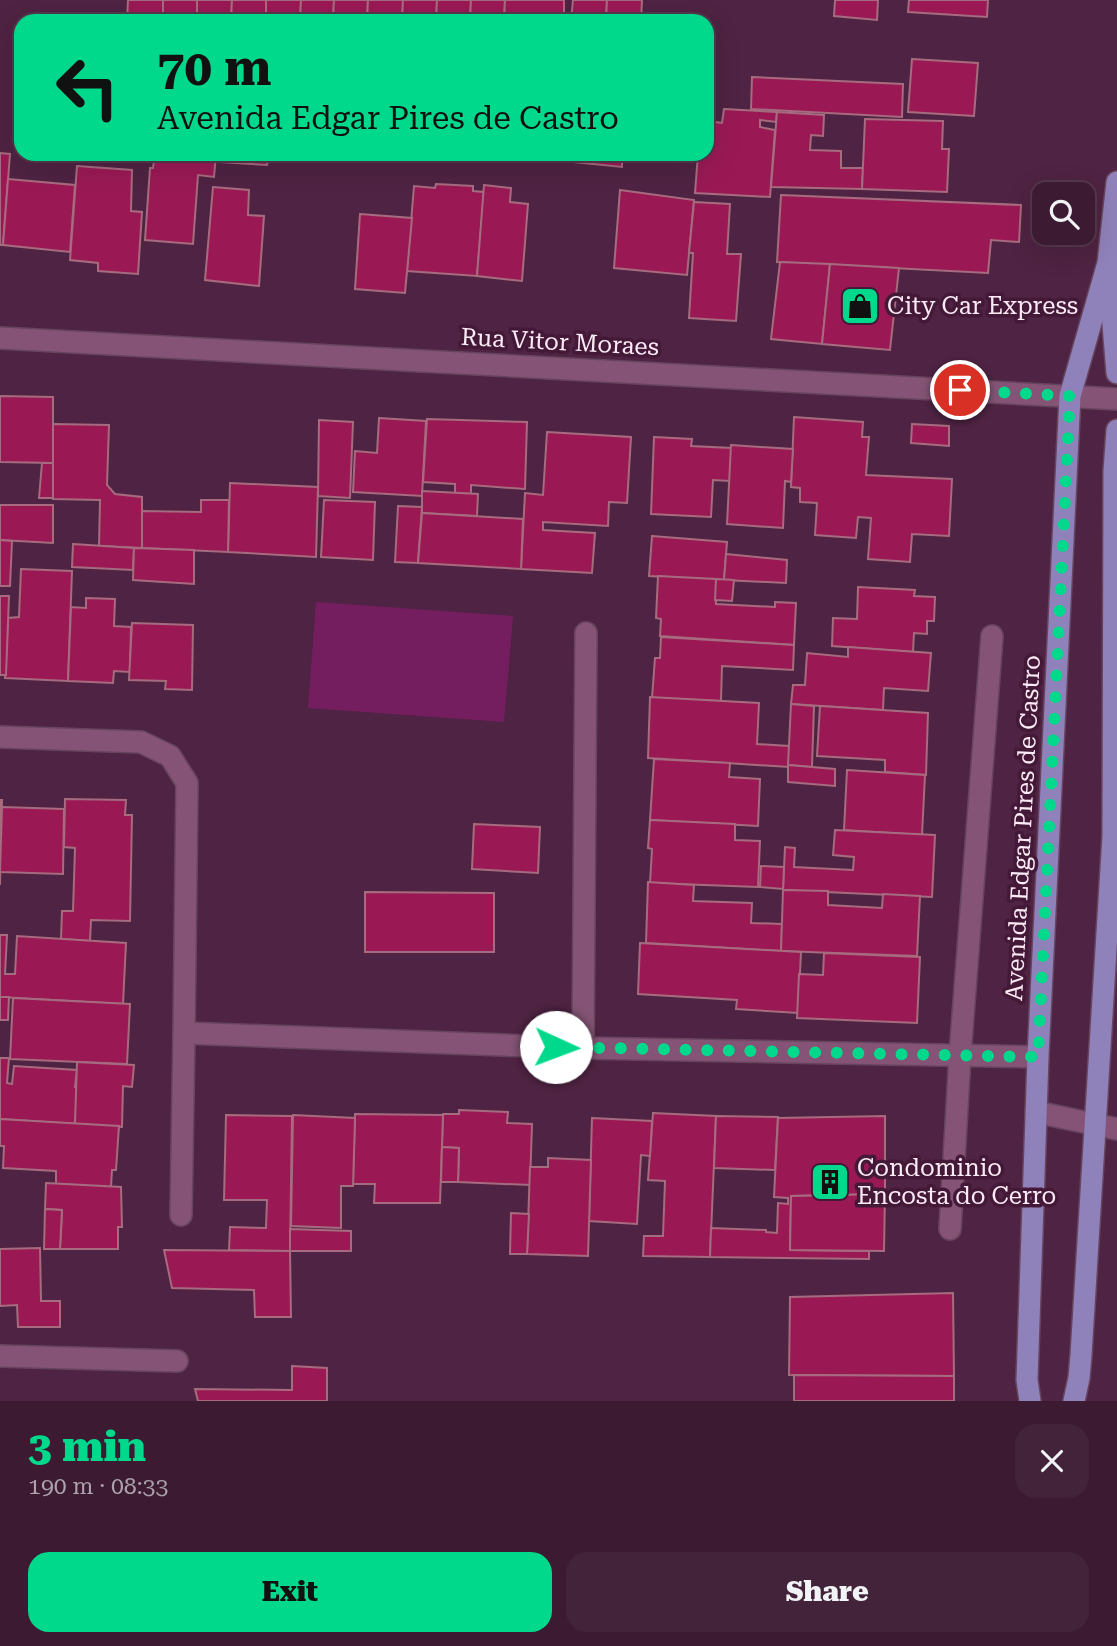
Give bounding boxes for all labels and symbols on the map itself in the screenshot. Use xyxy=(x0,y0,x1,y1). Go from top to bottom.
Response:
shop icon: City Car Express xyxy=(839,285,881,327)
place label: City Car Express xyxy=(887,292,1078,320)
street label: Rua Vitor Moraes xyxy=(460,323,660,361)
pin xyxy=(930,360,990,420)
street label: Avenida Edgar Pires de Castro xyxy=(1000,654,1046,1002)
position arrow xyxy=(519,1010,593,1084)
place label: Condominio Encosta do Cerro xyxy=(857,1154,1056,1210)
building icon: Condominio Encosta do Cerro xyxy=(809,1161,851,1203)

